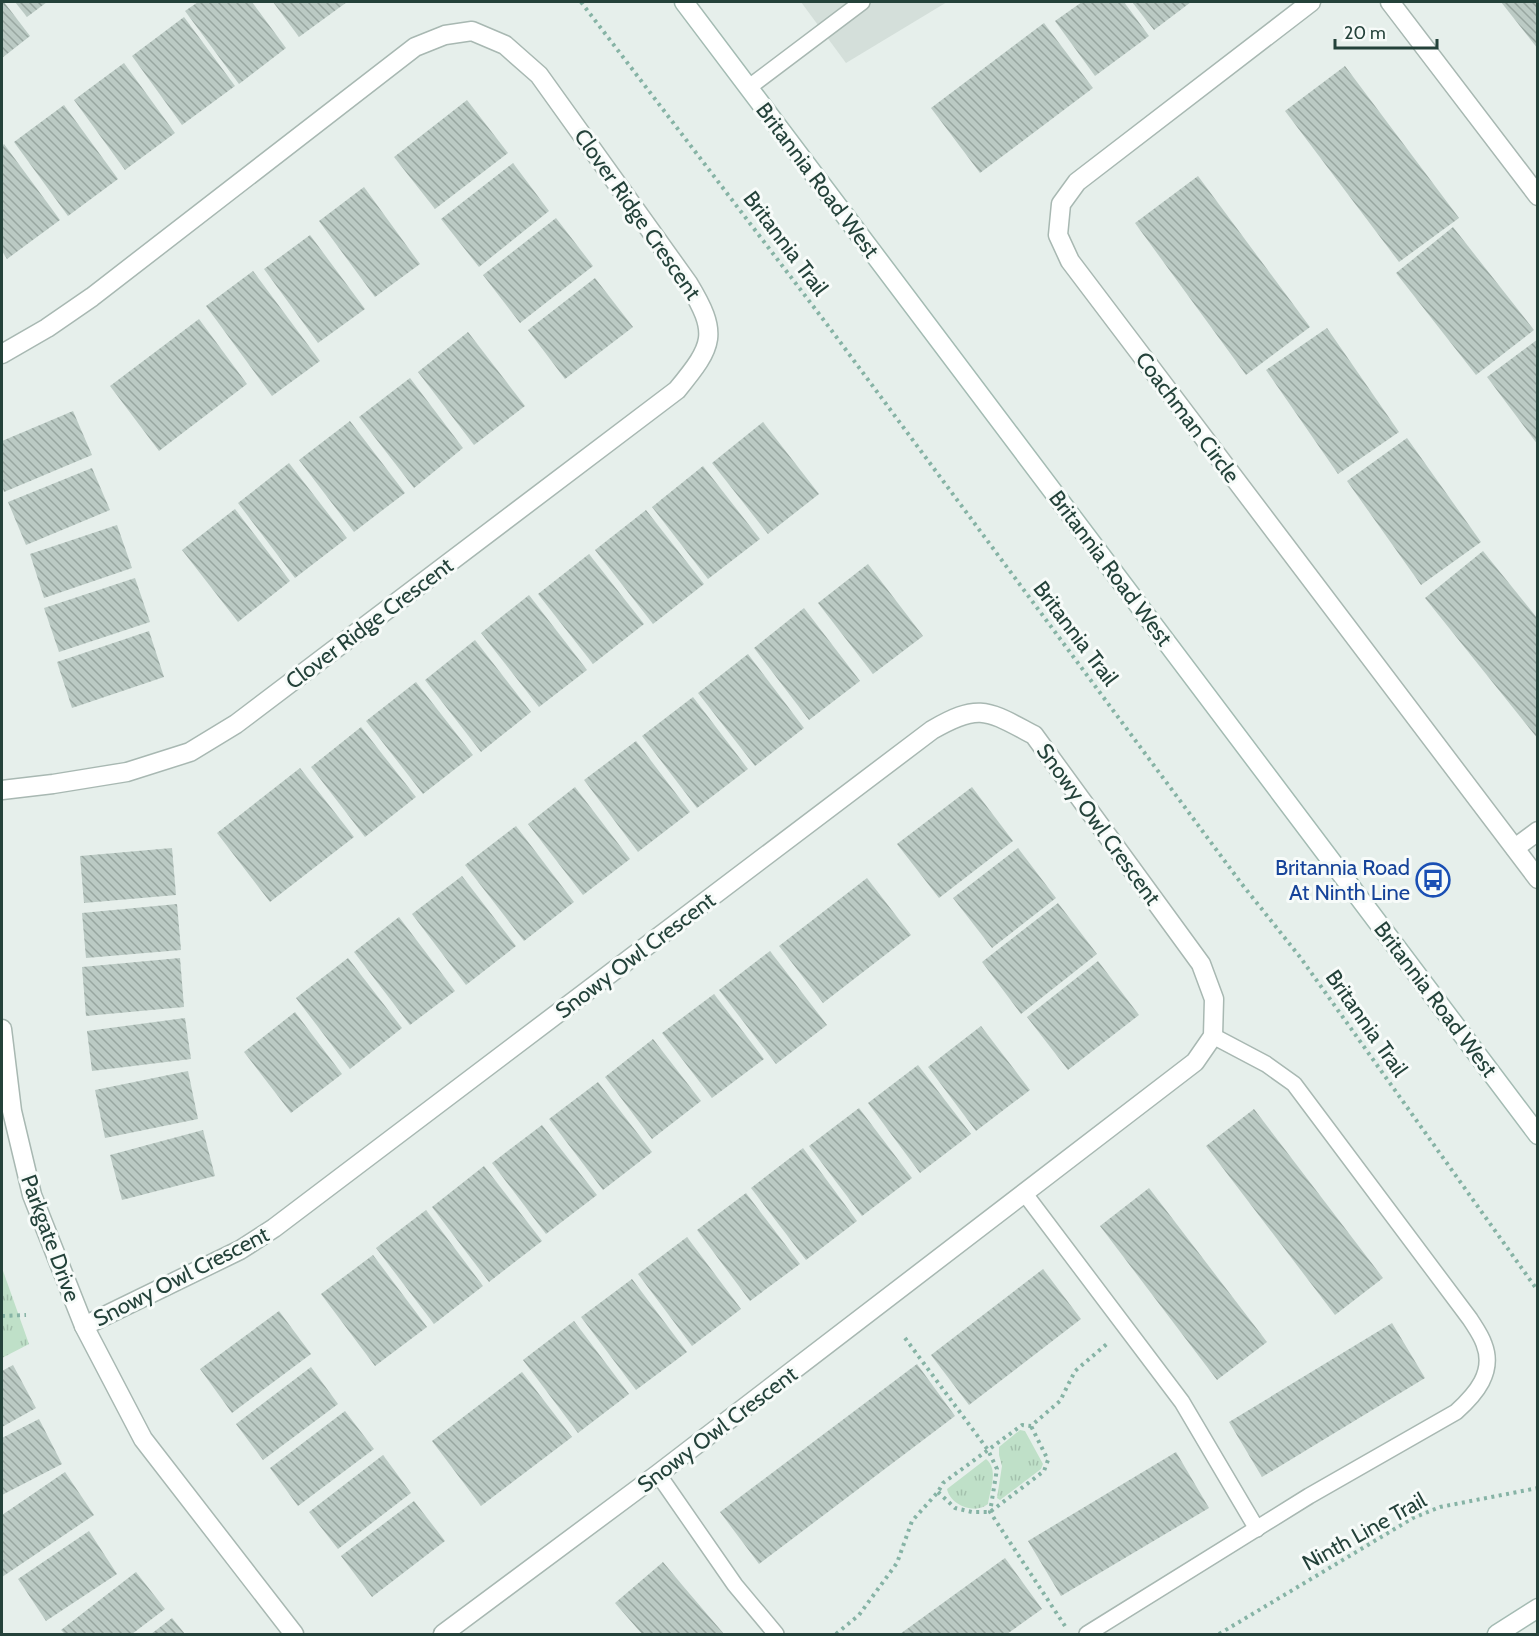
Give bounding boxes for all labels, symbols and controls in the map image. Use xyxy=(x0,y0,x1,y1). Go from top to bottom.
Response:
scale bar xyxy=(1335,12,1437,50)
text: 20 m xyxy=(1344,22,1386,44)
street label: Britannia Road West xyxy=(750,97,885,264)
street label: Clover Ridge Crescent xyxy=(568,124,707,305)
street label: Britannia Trail xyxy=(737,186,834,302)
street label: Coachman Circle xyxy=(1130,347,1246,488)
street label: Britannia Road West xyxy=(1043,485,1178,652)
street label: Clover Ridge Crescent xyxy=(280,551,459,695)
street label: Britannia Trail xyxy=(1027,576,1124,692)
street label: Snowy Owl Crescent xyxy=(1031,738,1167,911)
place label: Britannia Road At Ninth Line xyxy=(1275,854,1410,906)
bus stop icon: Britannia Road At Ninth Line xyxy=(1415,862,1451,898)
street label: Snowy Owl Crescent xyxy=(550,886,721,1024)
street label: Britannia Road West xyxy=(1368,916,1503,1083)
street label: Britannia Trail xyxy=(1320,965,1414,1083)
street label: Parkgate Drive xyxy=(15,1171,86,1305)
street label: Snowy Owl Crescent xyxy=(89,1220,274,1332)
street label: Snowy Owl Crescent xyxy=(632,1360,803,1498)
street label: Ninth Line Trail xyxy=(1298,1486,1432,1577)

